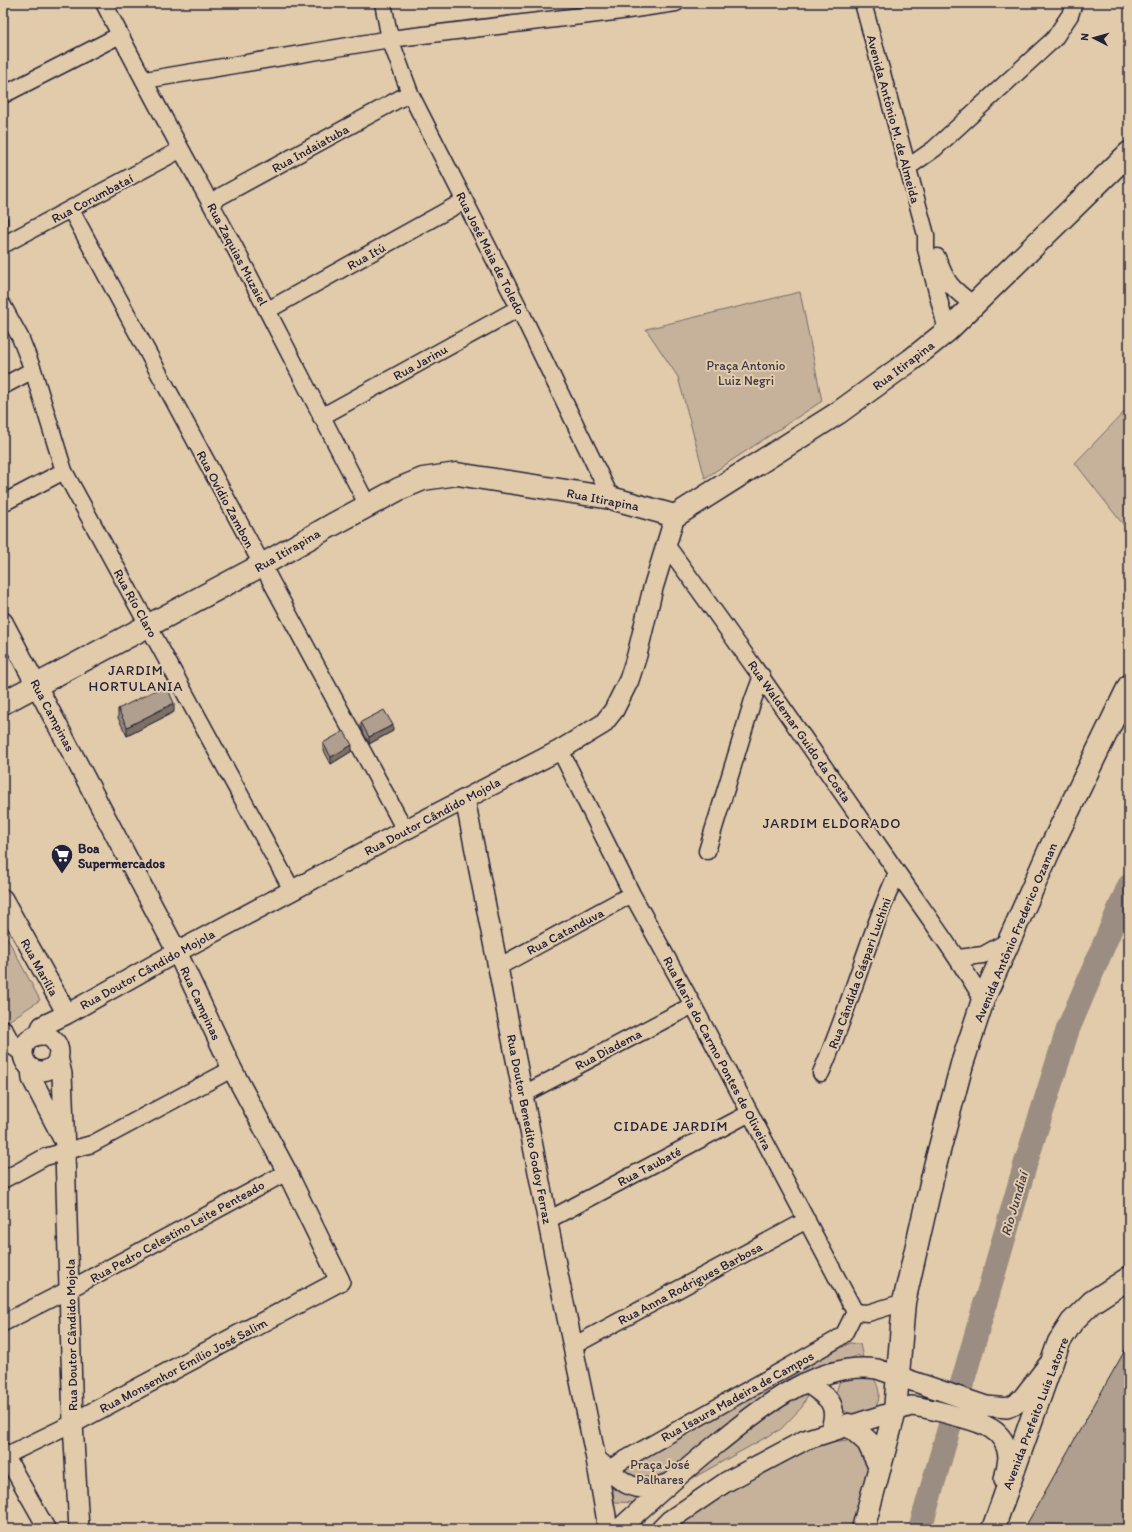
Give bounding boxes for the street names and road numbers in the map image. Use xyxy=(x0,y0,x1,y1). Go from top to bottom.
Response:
street label: Avenida Antônio M. de Almeida xyxy=(864,33,923,205)
street label: Rua Indaiatuba xyxy=(269,121,352,176)
street label: Rua Corumbataí xyxy=(49,170,136,226)
street label: Rua José Maia de Toledo xyxy=(453,189,528,317)
street label: Rua Zaquias Muzaiel xyxy=(204,200,271,308)
street label: Rua Itú xyxy=(345,240,388,273)
street label: Rua Itirapina xyxy=(869,337,937,393)
street label: Rua Jarinu xyxy=(391,341,450,383)
street label: Rua Ovídio Zambon xyxy=(194,448,258,550)
street label: Rua Itirapina xyxy=(565,485,641,514)
street label: Rua Itirapina xyxy=(252,525,323,575)
street label: Rua Río Claro xyxy=(111,567,161,640)
street label: Rua Waldemar Guido da Costa xyxy=(745,658,855,805)
street label: Rua Campinas xyxy=(27,677,78,754)
street label: Rua Doutor Cândido Mojola xyxy=(362,774,503,859)
street label: Avenida Antônio Frederico Ozanan xyxy=(971,840,1060,1024)
street label: Rua Cândida Gáspari Luchini xyxy=(825,895,894,1051)
street label: Rua Catanduva xyxy=(524,905,606,958)
street label: Rua Doutor Cândido Mojola xyxy=(77,926,218,1013)
street label: Rua Marília xyxy=(18,936,62,999)
street label: Rua Maria do Carmo Pontes de Oliveira xyxy=(660,954,775,1153)
street label: Rua Campinas xyxy=(177,964,224,1043)
street label: Rua Diadema xyxy=(572,1026,644,1073)
street label: Rua Doutor Benedito Godoy Ferraz xyxy=(504,1033,555,1225)
street label: Rua Taubaté xyxy=(615,1143,684,1189)
street label: Rua Pedro Celestino Leite Penteado xyxy=(87,1177,267,1286)
street label: Rua Anna Rodrigues Barbosa xyxy=(615,1239,765,1328)
street label: Rua Doutor Cândido Mojola xyxy=(63,1258,80,1411)
street label: Rua Monsenhor Emílio José Salim xyxy=(97,1315,270,1416)
street label: Avenida Prefeito Luís Latorre xyxy=(999,1335,1072,1492)
street label: Rua Isaura Madeira de Campos xyxy=(658,1348,817,1445)

